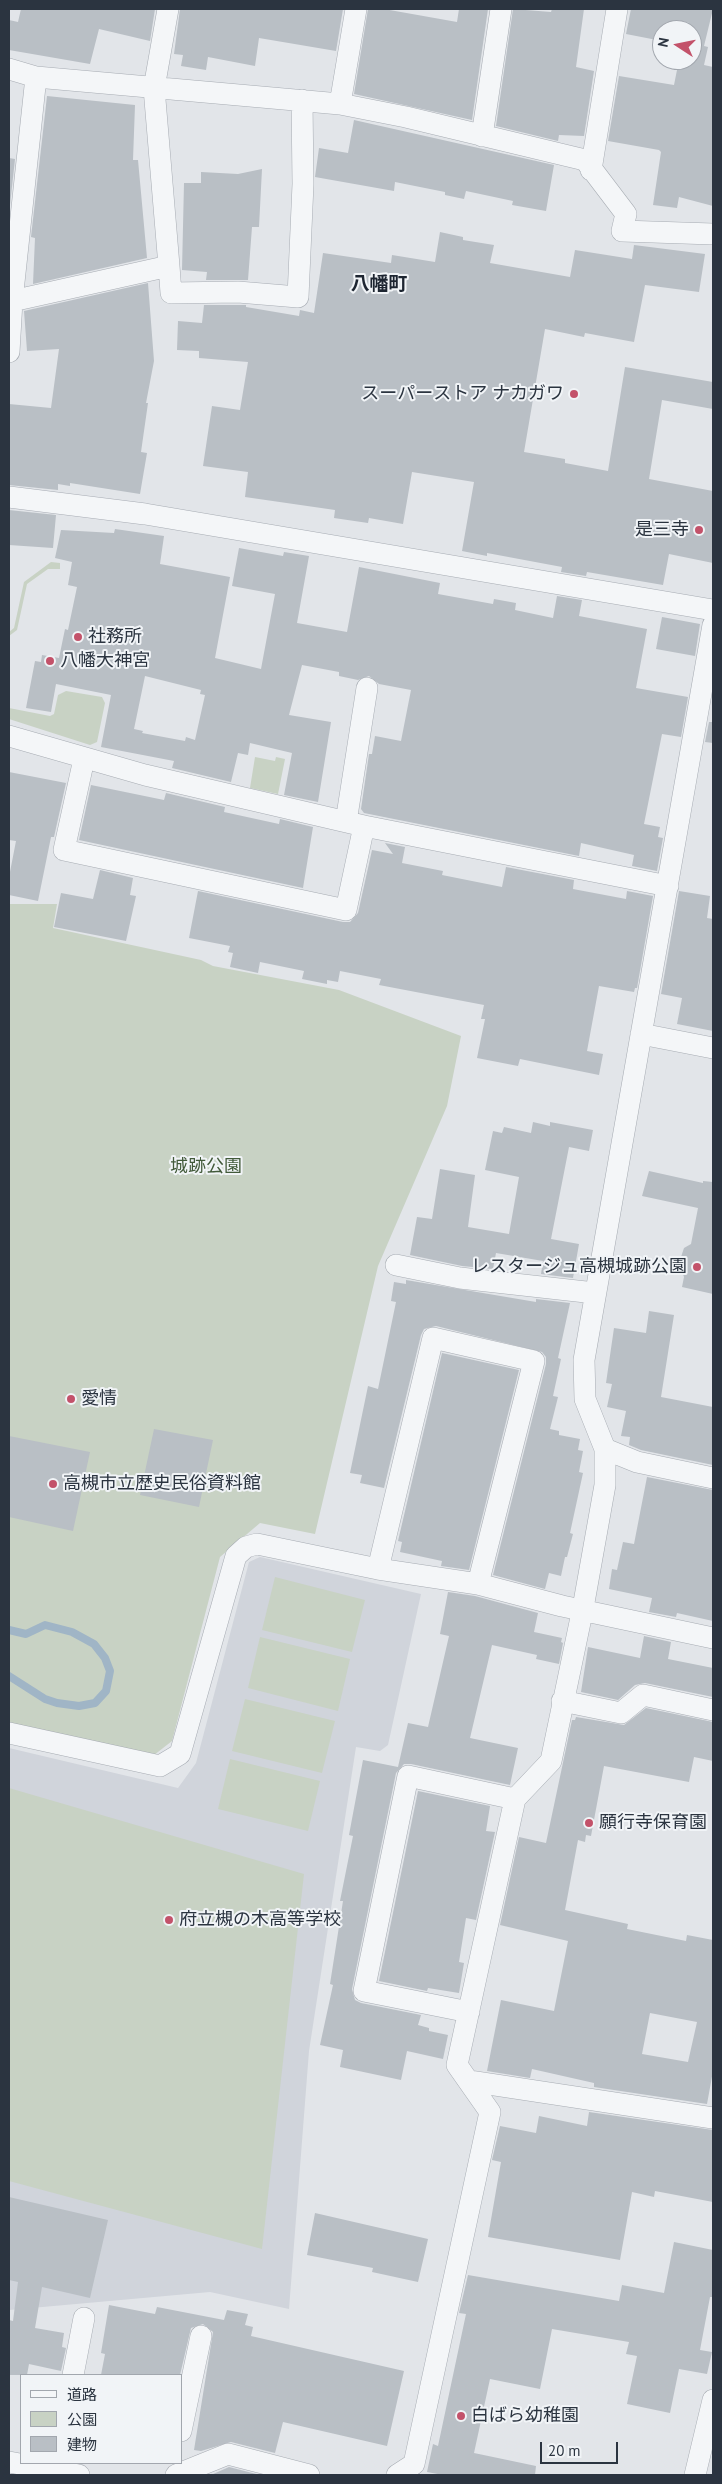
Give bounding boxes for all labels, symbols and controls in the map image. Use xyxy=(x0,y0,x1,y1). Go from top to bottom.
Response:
north arrow xyxy=(652,20,702,70)
text: N xyxy=(654,36,673,49)
district label: 八幡町 xyxy=(351,274,407,296)
place label: スーパーストア ナカガワ xyxy=(361,383,564,405)
marker: スーパーストア ナカガワ xyxy=(568,388,580,400)
place label: 是三寺 xyxy=(635,519,689,541)
marker: 是三寺 xyxy=(693,524,705,536)
place label: 社務所 xyxy=(88,626,142,648)
marker: 社務所 xyxy=(72,631,84,643)
place label: 八幡大神宮 xyxy=(60,650,150,672)
marker: 八幡大神宮 xyxy=(44,655,56,667)
park label: 城跡公園 xyxy=(170,1156,242,1178)
place label: レスタージュ高槻城跡公園 xyxy=(471,1256,687,1278)
marker: レスタージュ高槻城跡公園 xyxy=(691,1261,703,1273)
place label: 愛情 xyxy=(81,1388,117,1410)
marker: 愛情 xyxy=(65,1393,77,1405)
place label: 高槻市立歴史民俗資料館 xyxy=(63,1473,261,1495)
marker: 高槻市立歴史民俗資料館 xyxy=(47,1478,59,1490)
place label: 願行寺保育園 xyxy=(599,1812,707,1834)
marker: 願行寺保育園 xyxy=(583,1817,595,1829)
place label: 府立槻の木高等学校 xyxy=(179,1909,341,1931)
marker: 府立槻の木高等学校 xyxy=(163,1914,175,1926)
legend xyxy=(20,2374,182,2464)
text: 道路 xyxy=(67,2385,97,2404)
place label: 白ばら幼稚園 xyxy=(471,2405,579,2427)
text: 公園 xyxy=(67,2410,97,2429)
marker: 白ばら幼稚園 xyxy=(455,2410,467,2422)
scale bar xyxy=(542,2432,620,2464)
text: 建物 xyxy=(67,2435,97,2454)
text: 20 m xyxy=(548,2441,581,2460)

